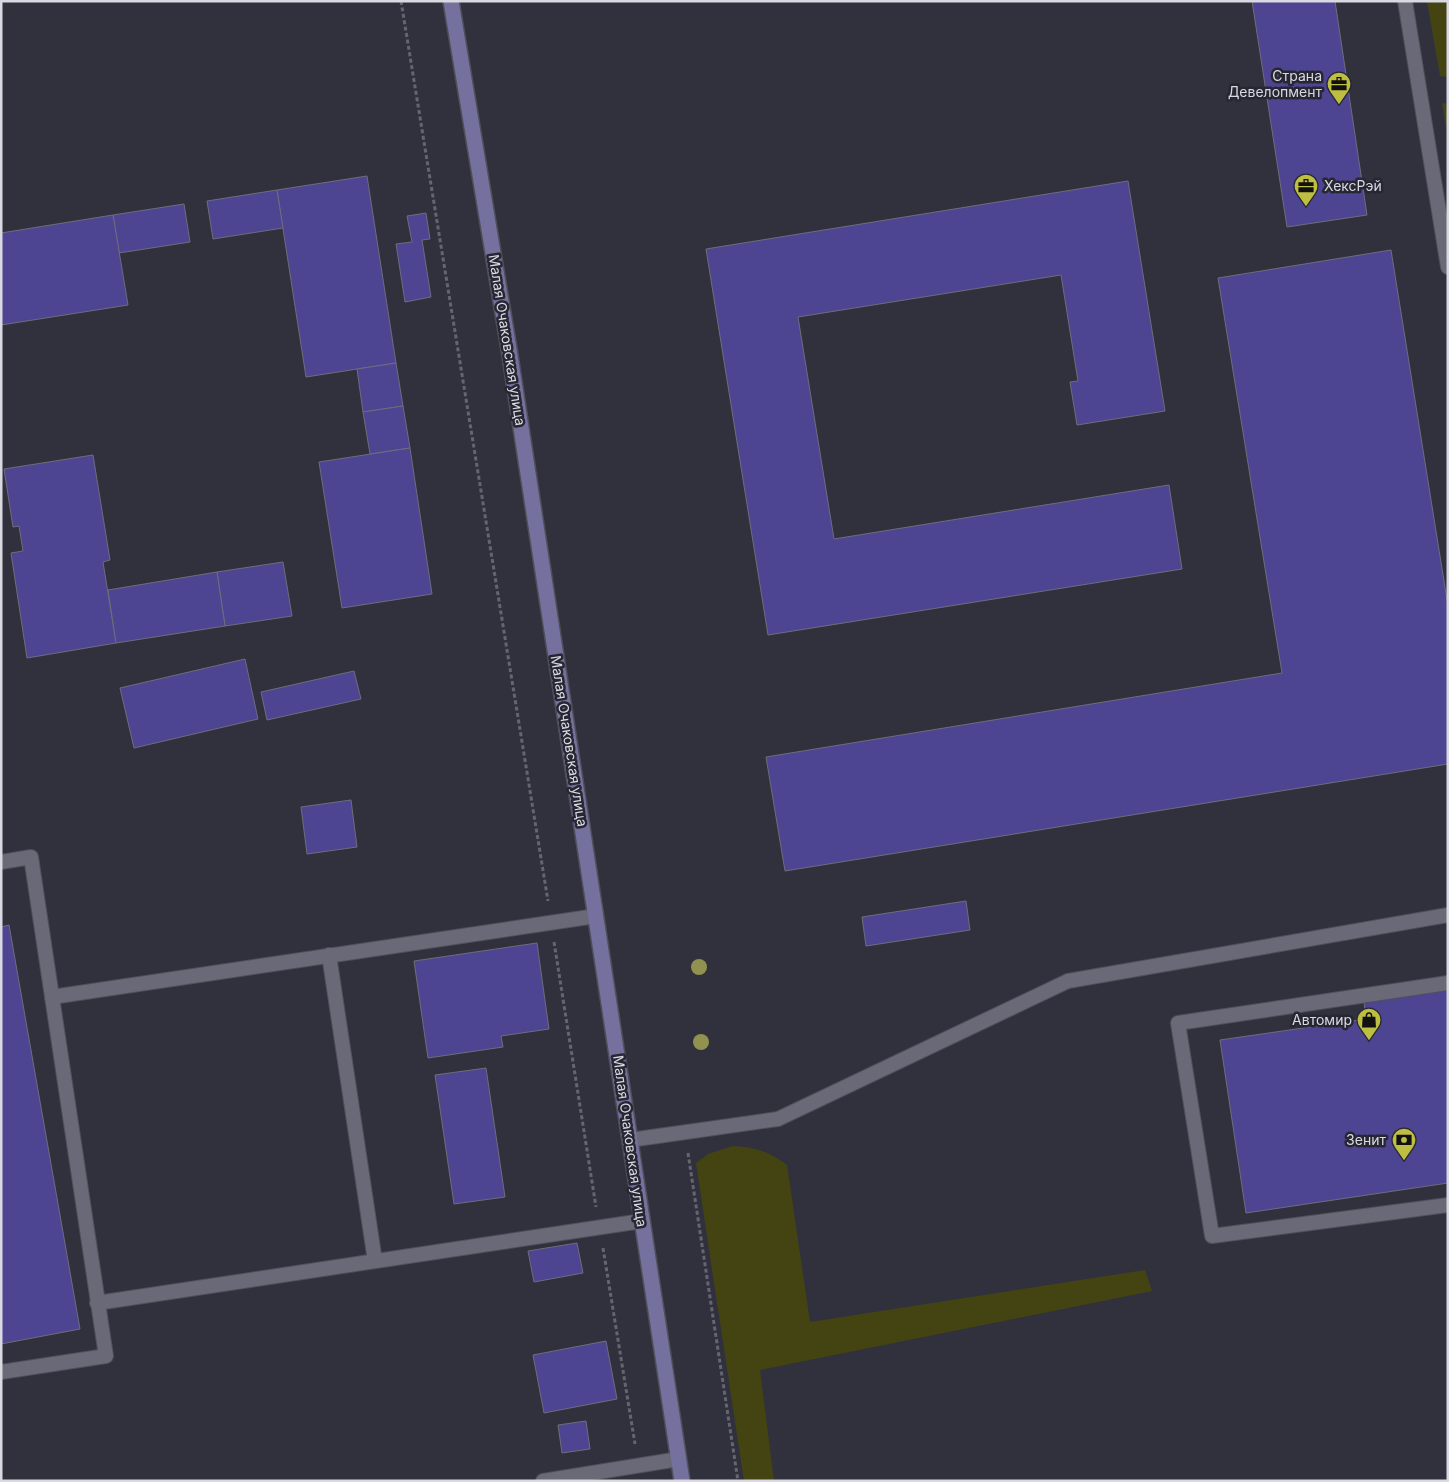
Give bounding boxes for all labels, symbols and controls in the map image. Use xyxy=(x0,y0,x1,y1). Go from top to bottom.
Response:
place label: Страна Девелопмент xyxy=(1228,67,1322,100)
office icon: Страна Девелопмент xyxy=(1326,71,1352,105)
office icon: ХексРэй xyxy=(1293,173,1319,207)
place label: ХексРэй xyxy=(1324,177,1382,194)
street label: Малая Очаковская улица xyxy=(486,253,529,427)
street label: Малая Очаковская улица xyxy=(548,654,591,828)
shop icon: Автомир xyxy=(1356,1007,1382,1041)
place label: Автомир xyxy=(1292,1011,1352,1028)
street label: Малая Очаковская улица xyxy=(610,1054,651,1228)
bank icon: Зенит xyxy=(1391,1127,1417,1161)
place label: Зенит xyxy=(1346,1131,1386,1148)

